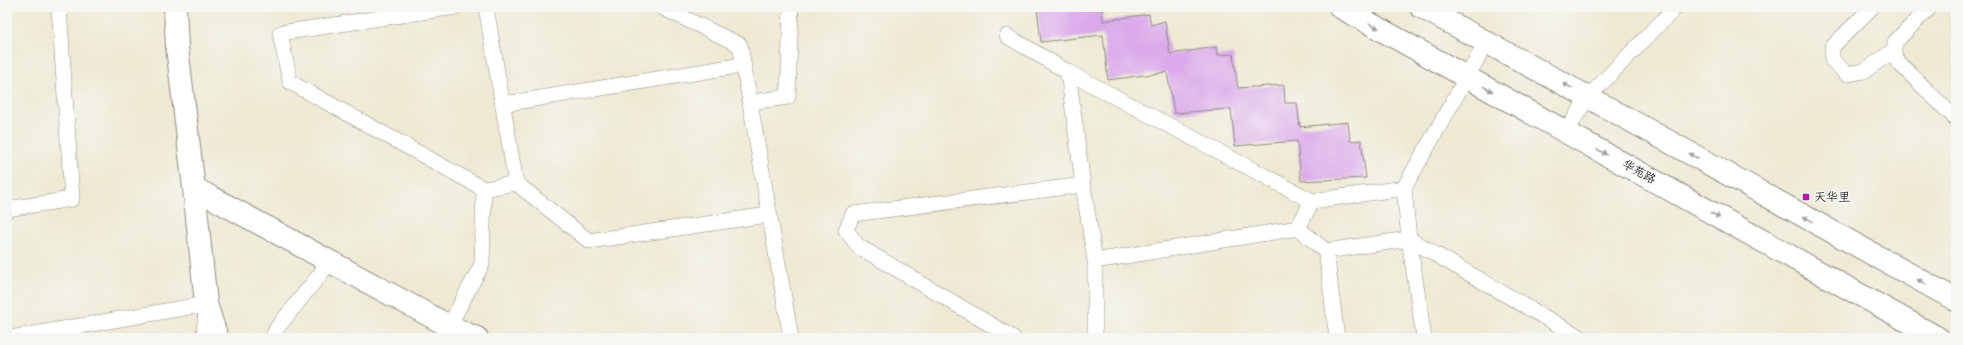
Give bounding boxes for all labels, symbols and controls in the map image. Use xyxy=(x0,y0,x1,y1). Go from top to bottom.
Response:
one-way arrow xyxy=(1368,23,1380,29)
one-way arrow xyxy=(1562,83,1574,89)
one-way arrow xyxy=(1482,86,1494,92)
one-way arrow xyxy=(1596,148,1608,155)
one-way arrow xyxy=(1689,152,1700,159)
street label: 华苑路 xyxy=(1619,156,1659,188)
place label: 天华里 xyxy=(1814,189,1850,206)
marker: 天华里 xyxy=(1801,192,1811,202)
one-way arrow xyxy=(1710,211,1721,218)
one-way arrow xyxy=(1802,215,1814,222)
one-way arrow xyxy=(1916,278,1928,285)

